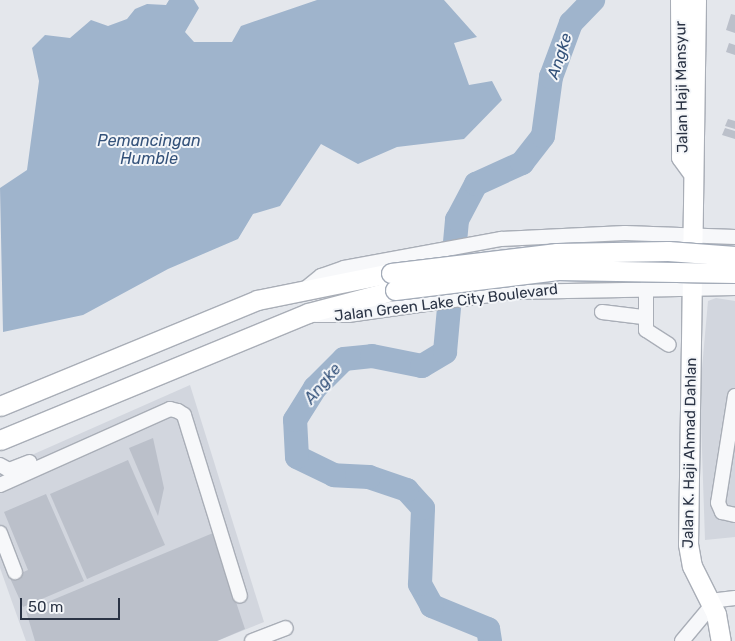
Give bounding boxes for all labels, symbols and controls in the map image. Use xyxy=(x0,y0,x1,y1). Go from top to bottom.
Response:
street label: Jalan Haji Mansyur xyxy=(672,21,692,153)
water label: Angke xyxy=(544,31,576,81)
water label: Pemancingan Humble xyxy=(97,131,201,169)
street label: Jalan Green Lake City Boulevard xyxy=(333,280,559,326)
street label: Jalan K. Haji Ahmad Dahlan xyxy=(679,357,701,549)
water label: Angke xyxy=(301,360,345,408)
scale bar xyxy=(22,588,122,620)
text: 50 m xyxy=(28,598,63,616)

